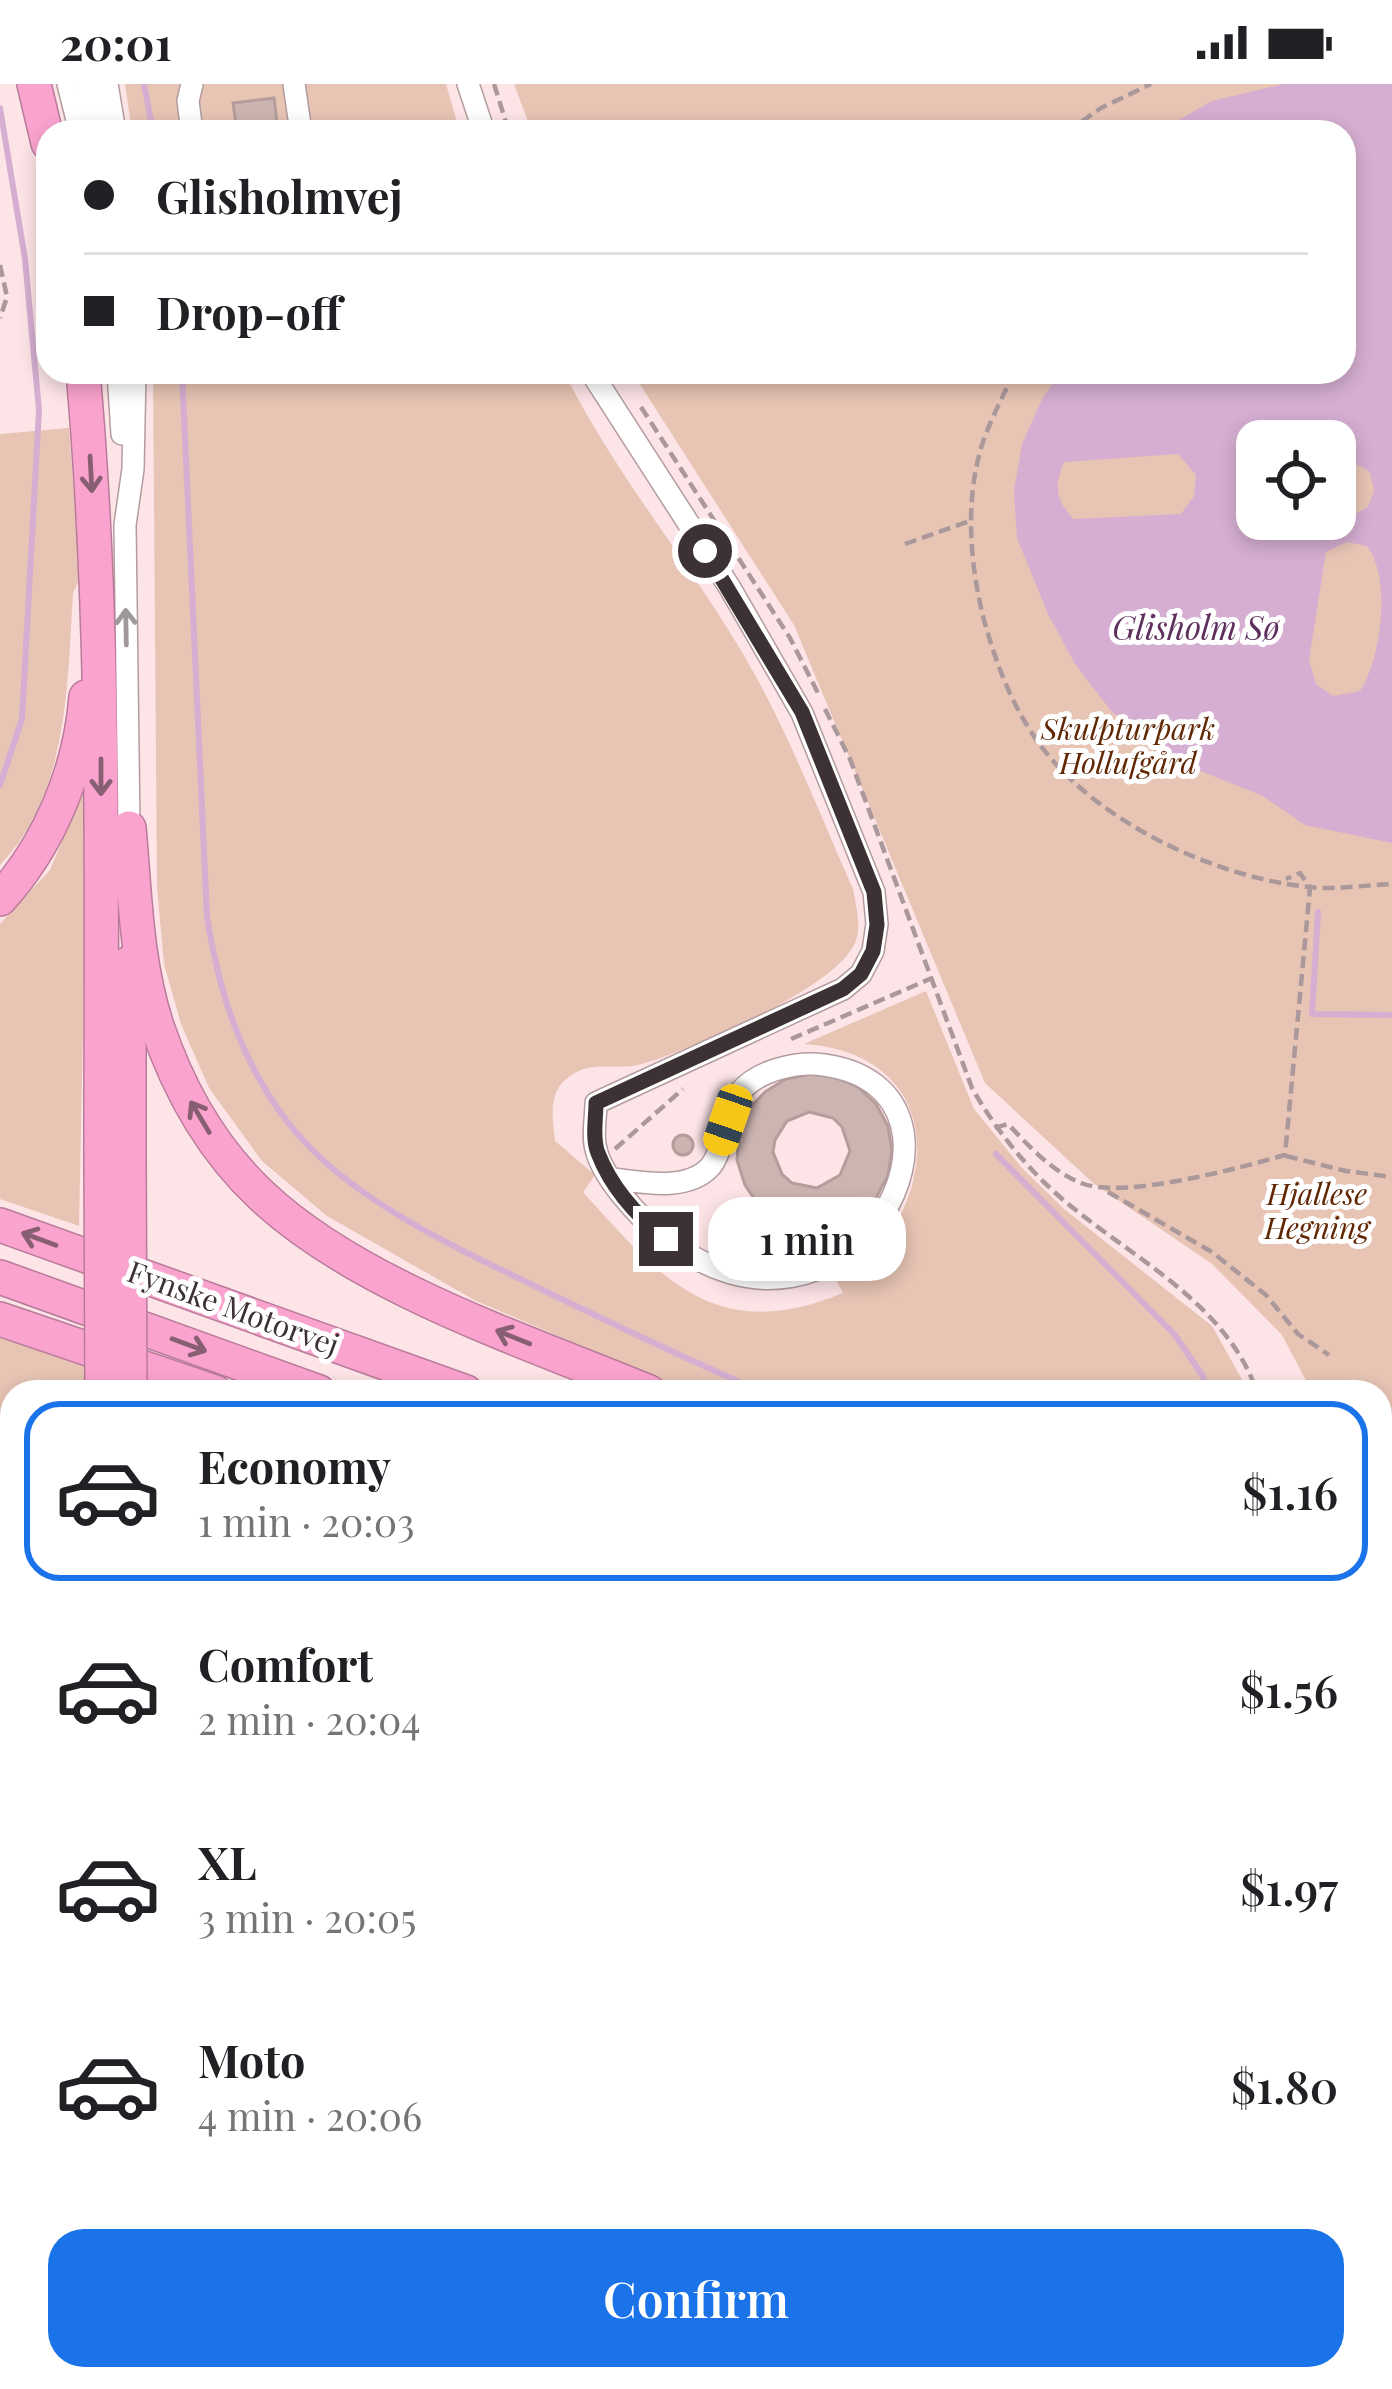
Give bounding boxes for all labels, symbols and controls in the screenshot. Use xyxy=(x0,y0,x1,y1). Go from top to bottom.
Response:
text: 20:01 xyxy=(60,12,172,72)
text: Glisholmvej xyxy=(156,165,403,225)
text: Drop-off xyxy=(156,281,342,341)
map controls xyxy=(1236,420,1356,540)
button: locate xyxy=(1236,420,1356,540)
one-way arrow xyxy=(80,454,103,493)
route start xyxy=(678,524,732,578)
water label: Glisholm Sø xyxy=(1112,604,1281,648)
one-way arrow xyxy=(115,608,138,647)
park label: Skulpturpark Hollufgård xyxy=(1040,708,1215,782)
one-way arrow xyxy=(90,757,112,796)
car xyxy=(699,1080,757,1160)
one-way arrow xyxy=(188,1101,212,1135)
park label: Hjallese Hegning xyxy=(1263,1173,1372,1247)
callout: 1 min xyxy=(708,1197,906,1281)
route end xyxy=(639,1212,693,1266)
text: 1 min xyxy=(760,1213,854,1265)
one-way arrow xyxy=(21,1227,58,1248)
street label: Fynske Motorvej xyxy=(123,1250,345,1364)
one-way arrow xyxy=(495,1324,532,1346)
one-way arrow xyxy=(170,1336,207,1357)
text: Economy xyxy=(198,1435,391,1495)
icon: car xyxy=(54,1437,162,1545)
text: $1.16 xyxy=(1242,1461,1338,1521)
text: 1 min · 20:03 xyxy=(198,1495,415,1547)
text: Comfort xyxy=(198,1633,373,1693)
icon: car xyxy=(54,1635,162,1743)
text: $1.56 xyxy=(1240,1659,1338,1719)
text: 2 min · 20:04 xyxy=(198,1693,421,1745)
text: XL xyxy=(198,1831,257,1891)
icon: car xyxy=(54,1833,162,1941)
text: $1.97 xyxy=(1240,1857,1338,1917)
text: 3 min · 20:05 xyxy=(198,1891,416,1943)
text: Moto xyxy=(198,2029,305,2089)
icon: car xyxy=(54,2031,162,2139)
text: $1.80 xyxy=(1231,2055,1338,2115)
text: 4 min · 20:06 xyxy=(198,2089,422,2141)
button: Confirm xyxy=(48,2229,1344,2367)

